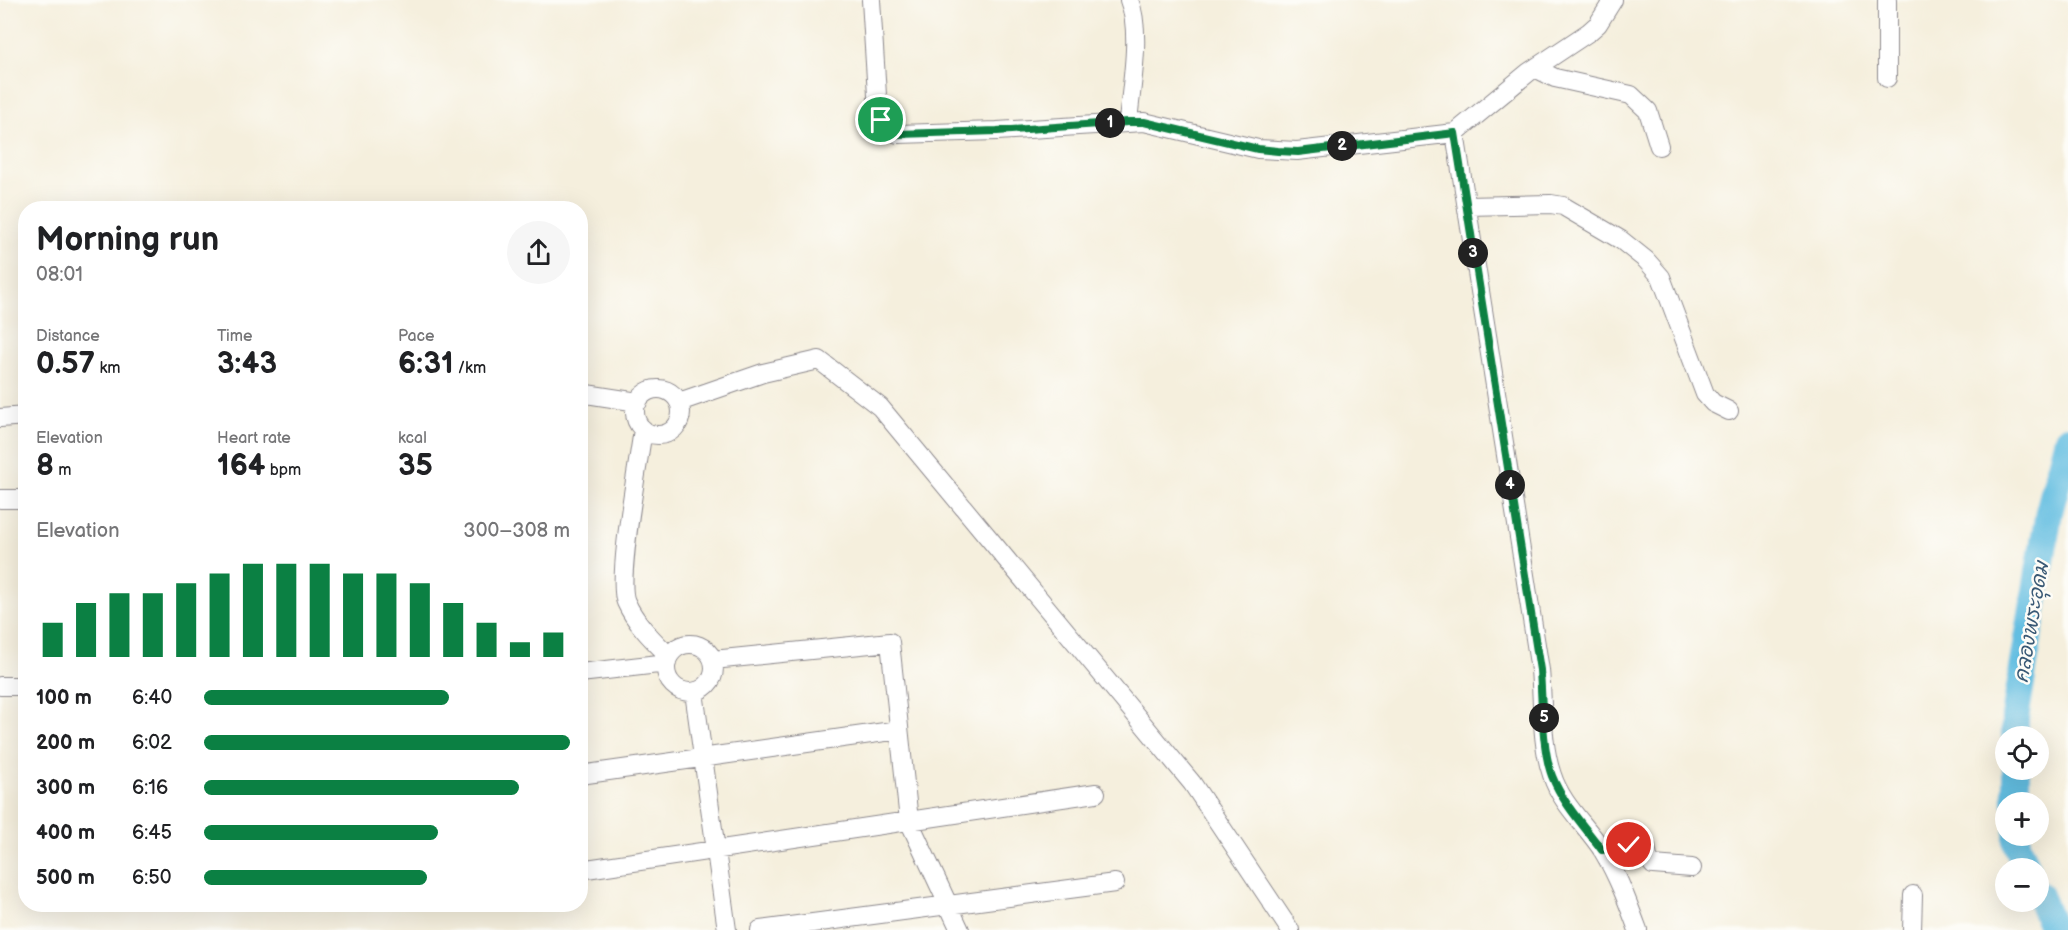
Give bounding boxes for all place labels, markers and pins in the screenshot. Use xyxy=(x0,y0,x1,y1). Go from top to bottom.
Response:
pin xyxy=(855,94,906,145)
pin: 1 xyxy=(1095,108,1125,138)
pin: 2 xyxy=(1327,131,1357,161)
pin: 3 xyxy=(1458,238,1488,268)
pin: 4 xyxy=(1495,470,1525,500)
pin: 5 xyxy=(1529,703,1559,733)
pin xyxy=(1603,819,1654,870)

